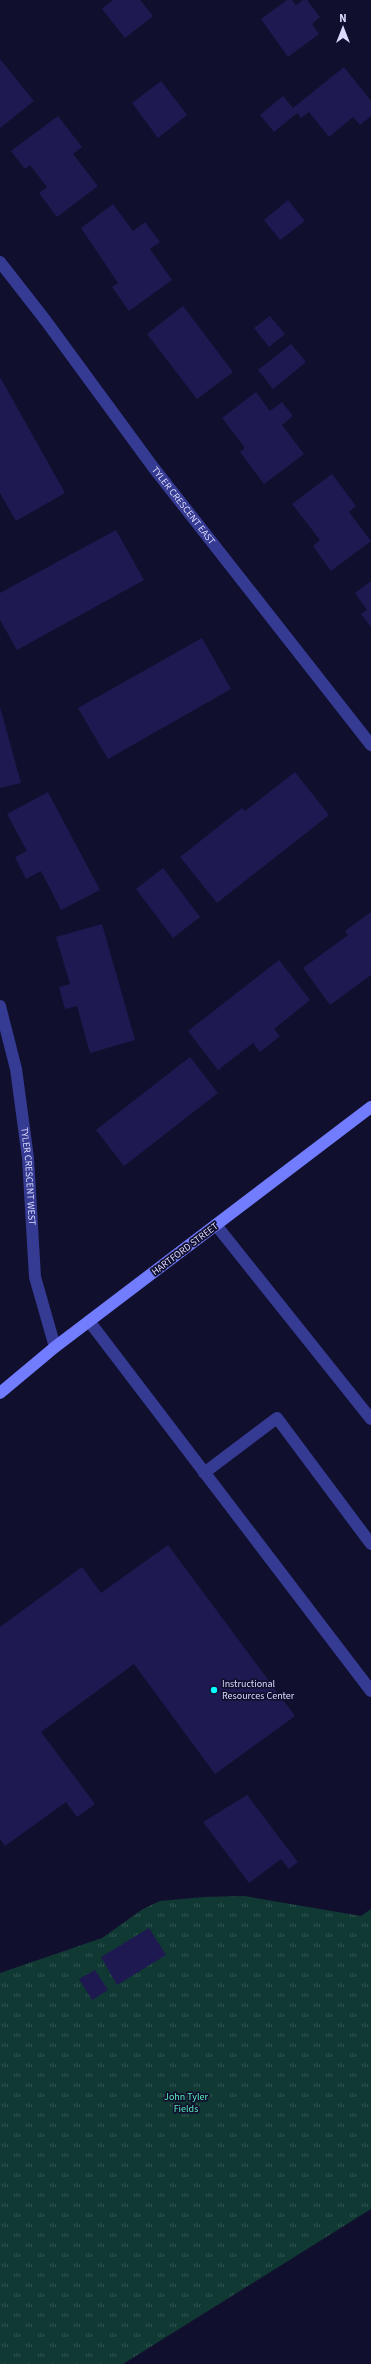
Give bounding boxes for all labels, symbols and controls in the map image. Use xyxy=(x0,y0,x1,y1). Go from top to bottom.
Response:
north arrow xyxy=(323,8,363,48)
text: N xyxy=(339,11,347,26)
street label: TYLER CRESCENT EAST xyxy=(148,464,219,548)
street label: TYLER CRESCENT WEST xyxy=(17,1126,39,1226)
street label: HARTFORD STREET xyxy=(149,1219,222,1279)
place label: Instructional Resources Center xyxy=(222,1677,295,1703)
marker: Instructional Resources Center xyxy=(209,1685,219,1695)
park label: John Tyler Fields xyxy=(164,2090,208,2116)

